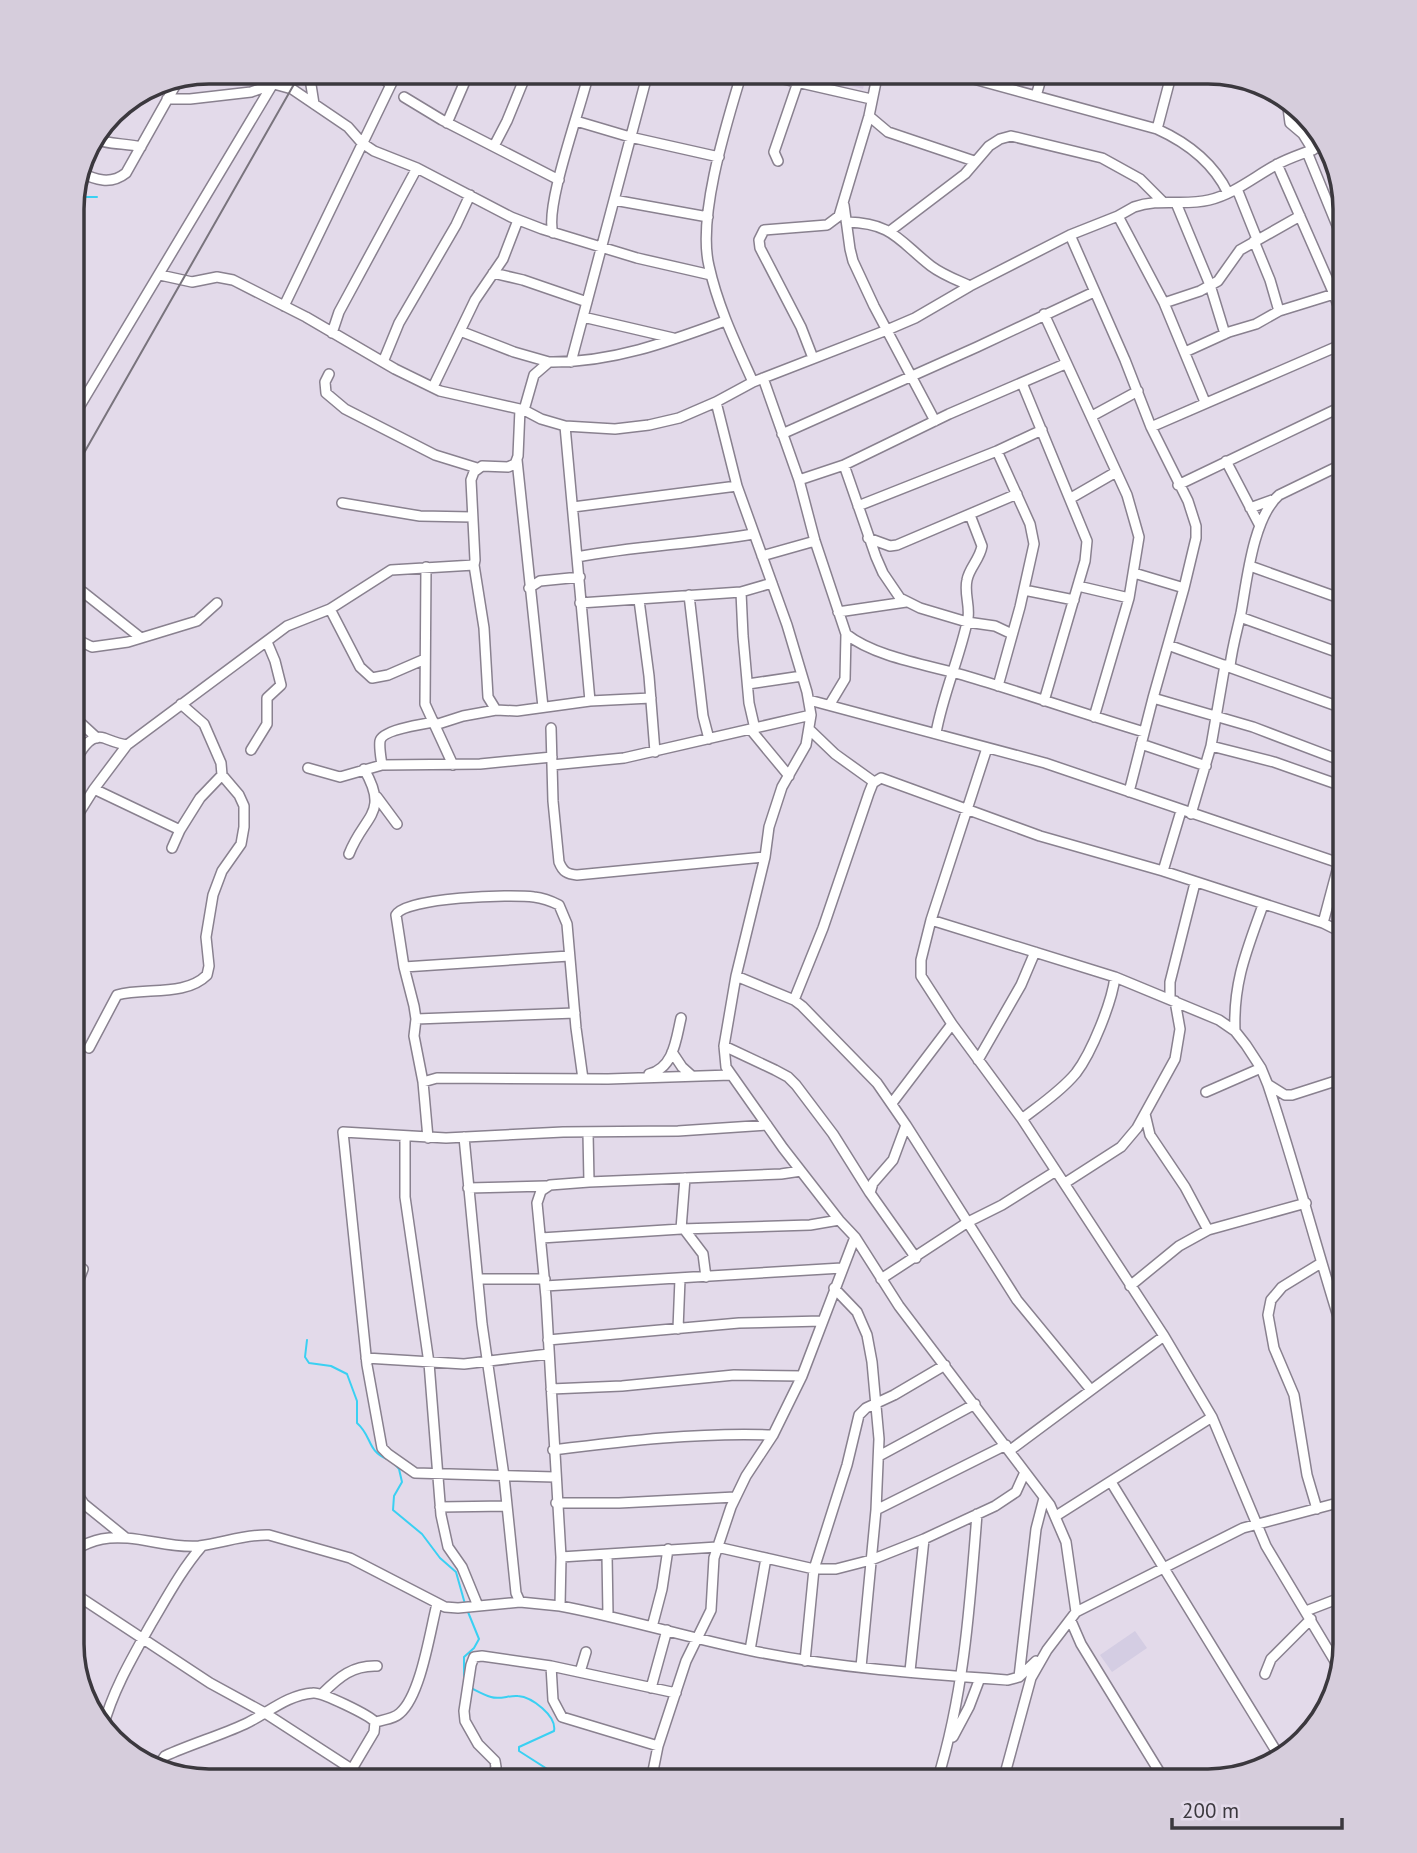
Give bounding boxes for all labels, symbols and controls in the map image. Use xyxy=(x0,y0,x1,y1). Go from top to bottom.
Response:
scale bar xyxy=(1172,1786,1342,1830)
text: 200 m xyxy=(1182,1797,1239,1824)

